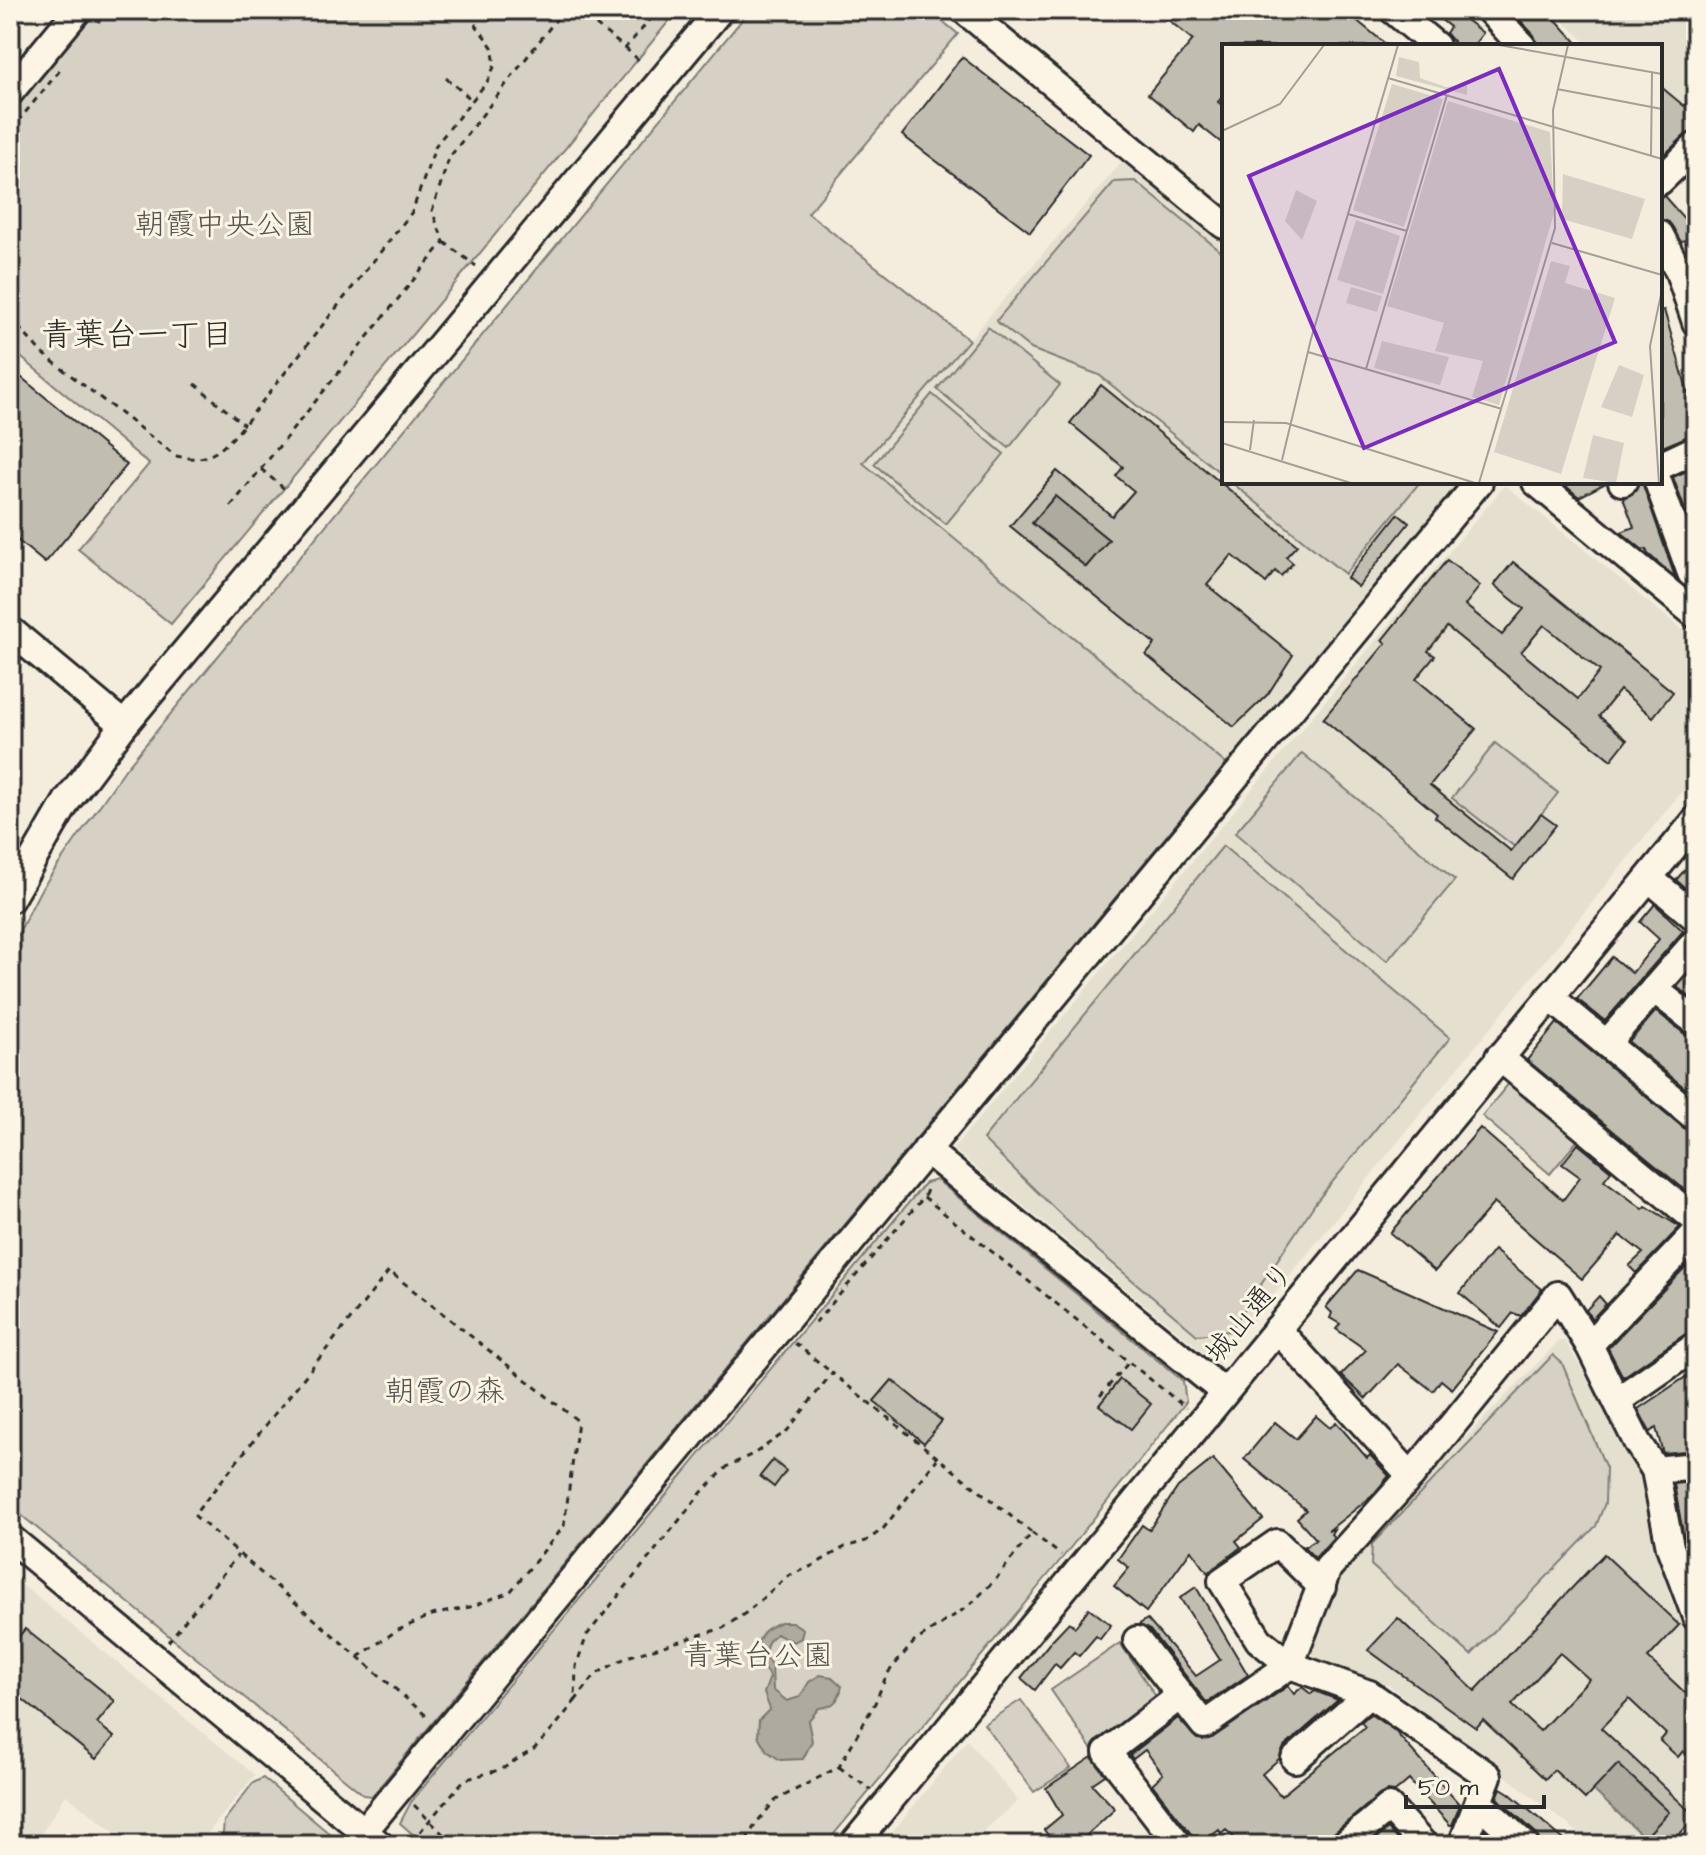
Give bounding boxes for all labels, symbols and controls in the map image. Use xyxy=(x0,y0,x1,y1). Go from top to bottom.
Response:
inset map xyxy=(1222,44,1662,484)
park label: 朝霞中央公園 xyxy=(135,204,315,246)
district label: 青葉台一丁目 xyxy=(41,313,233,358)
street label: 城山通り xyxy=(1195,1253,1304,1372)
park label: 朝霞の森 xyxy=(385,1371,505,1413)
park label: 青葉台公園 xyxy=(683,1635,833,1677)
scale bar xyxy=(1406,1759,1544,1809)
text: 50 m xyxy=(1418,1771,1479,1805)

